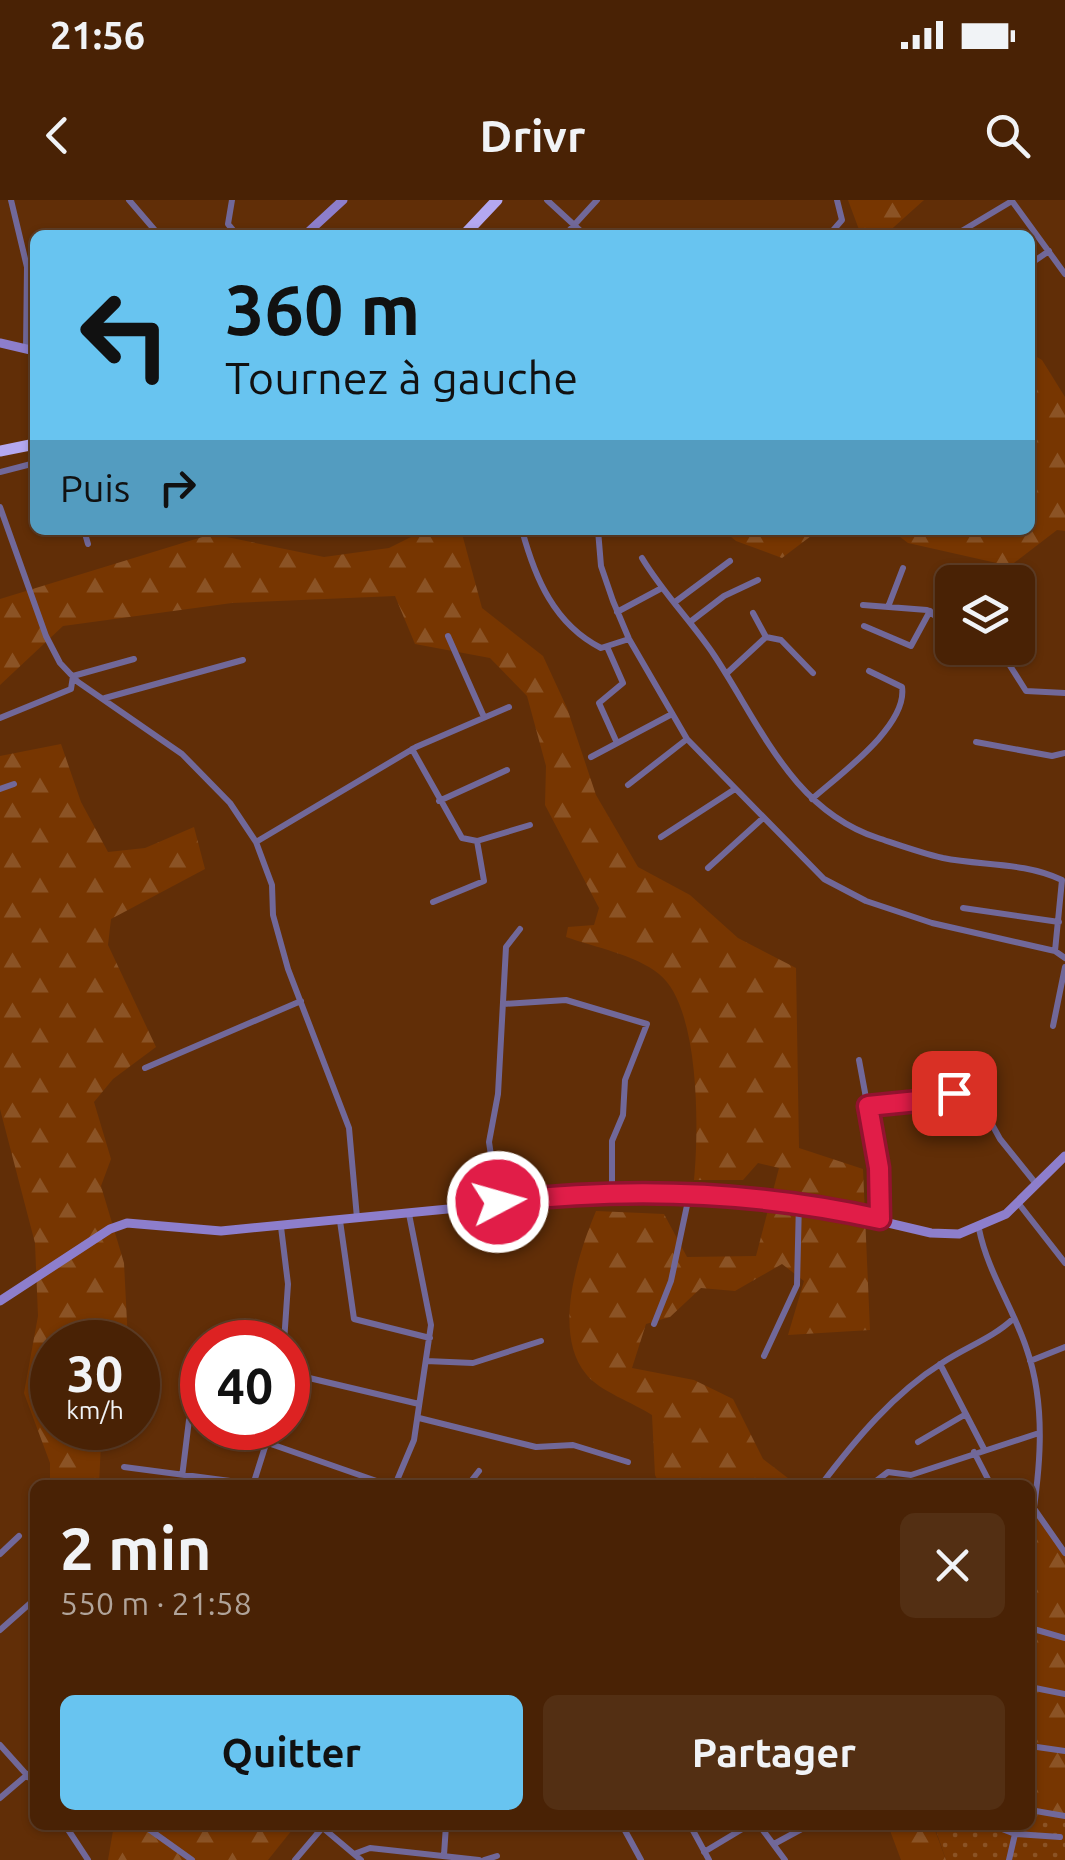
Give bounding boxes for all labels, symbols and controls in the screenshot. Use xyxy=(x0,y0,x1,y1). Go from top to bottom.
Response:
text: 21:56 xyxy=(50,14,145,56)
icon: back xyxy=(30,108,85,163)
icon: search xyxy=(980,108,1035,163)
text: Drivr xyxy=(480,110,585,161)
icon: left xyxy=(60,270,190,400)
text: 360 m xyxy=(225,270,420,348)
text: Tournez à gauche xyxy=(225,352,578,403)
icon: right xyxy=(150,460,205,515)
text: Puis xyxy=(60,467,130,509)
map controls xyxy=(935,565,1035,665)
button: layers xyxy=(935,565,1035,665)
pin xyxy=(912,1051,997,1136)
icon: arrive xyxy=(927,1066,982,1121)
position arrow xyxy=(446,1150,550,1254)
speed limit sign: 40 xyxy=(180,1320,310,1450)
text: 30 xyxy=(67,1345,123,1401)
text: km/h xyxy=(66,1396,124,1424)
button: close xyxy=(900,1513,1005,1618)
text: 2 min xyxy=(60,1514,212,1581)
text: 550 m · 21:58 xyxy=(60,1585,252,1621)
button: Quitter xyxy=(60,1695,523,1810)
button: Partager xyxy=(543,1695,1005,1810)

